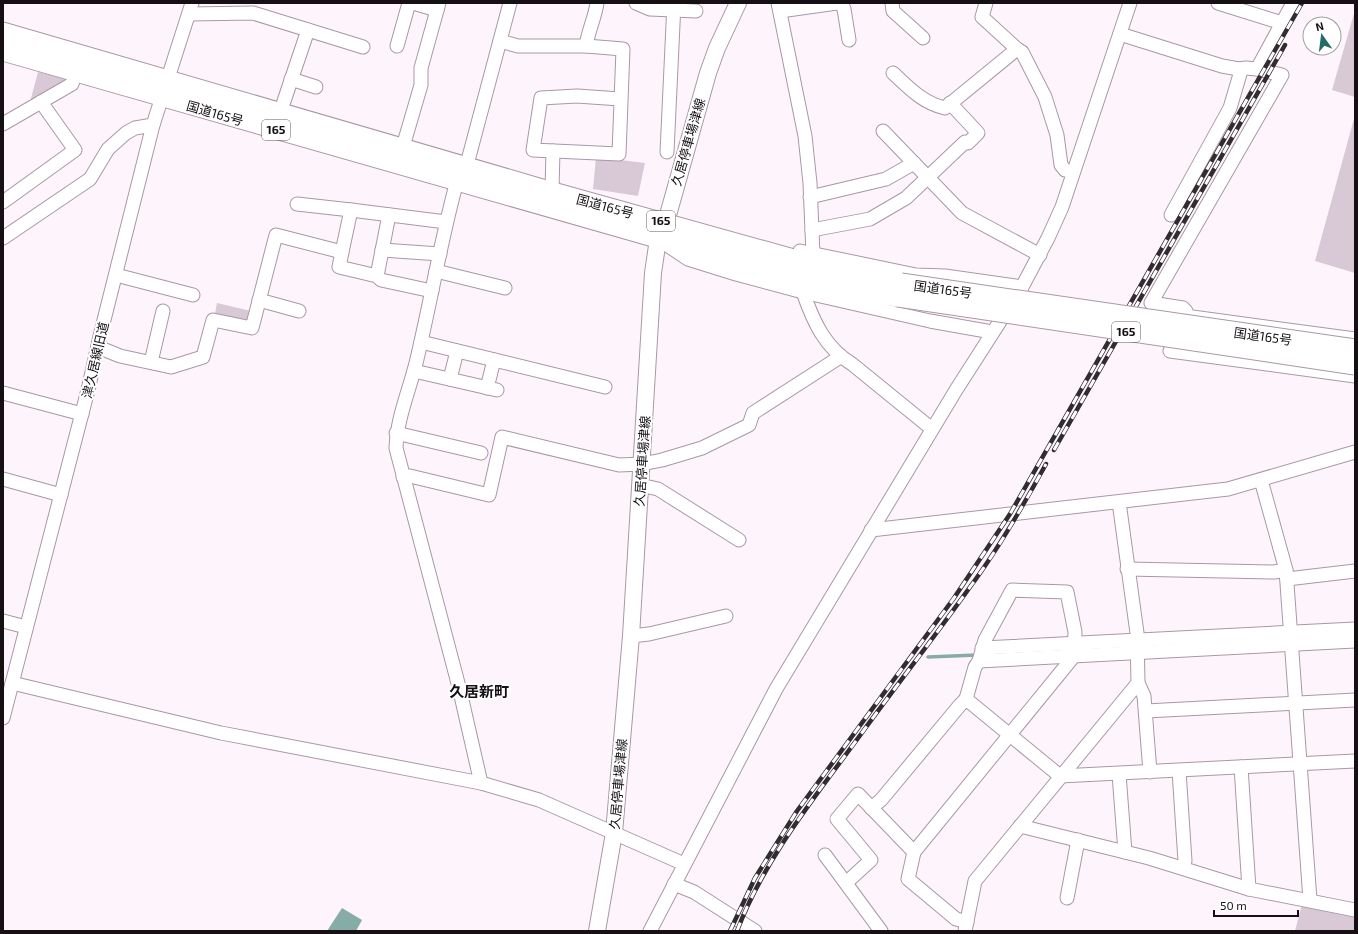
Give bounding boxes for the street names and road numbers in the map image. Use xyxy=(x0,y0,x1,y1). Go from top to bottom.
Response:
street label: 久居停車場津線 xyxy=(668,96,708,188)
street label: 国道165号 xyxy=(185,97,245,129)
road number: 165 xyxy=(262,120,290,140)
street label: 国道165号 xyxy=(575,191,635,221)
road number: 165 xyxy=(647,211,675,231)
street label: 国道165号 xyxy=(913,277,973,301)
street label: 津久居線旧道 xyxy=(78,320,112,400)
road number: 165 xyxy=(1112,322,1140,342)
street label: 国道165号 xyxy=(1233,324,1293,348)
street label: 久居停車場津線 xyxy=(631,415,653,507)
street label: 久居停車場津線 xyxy=(606,738,630,830)

